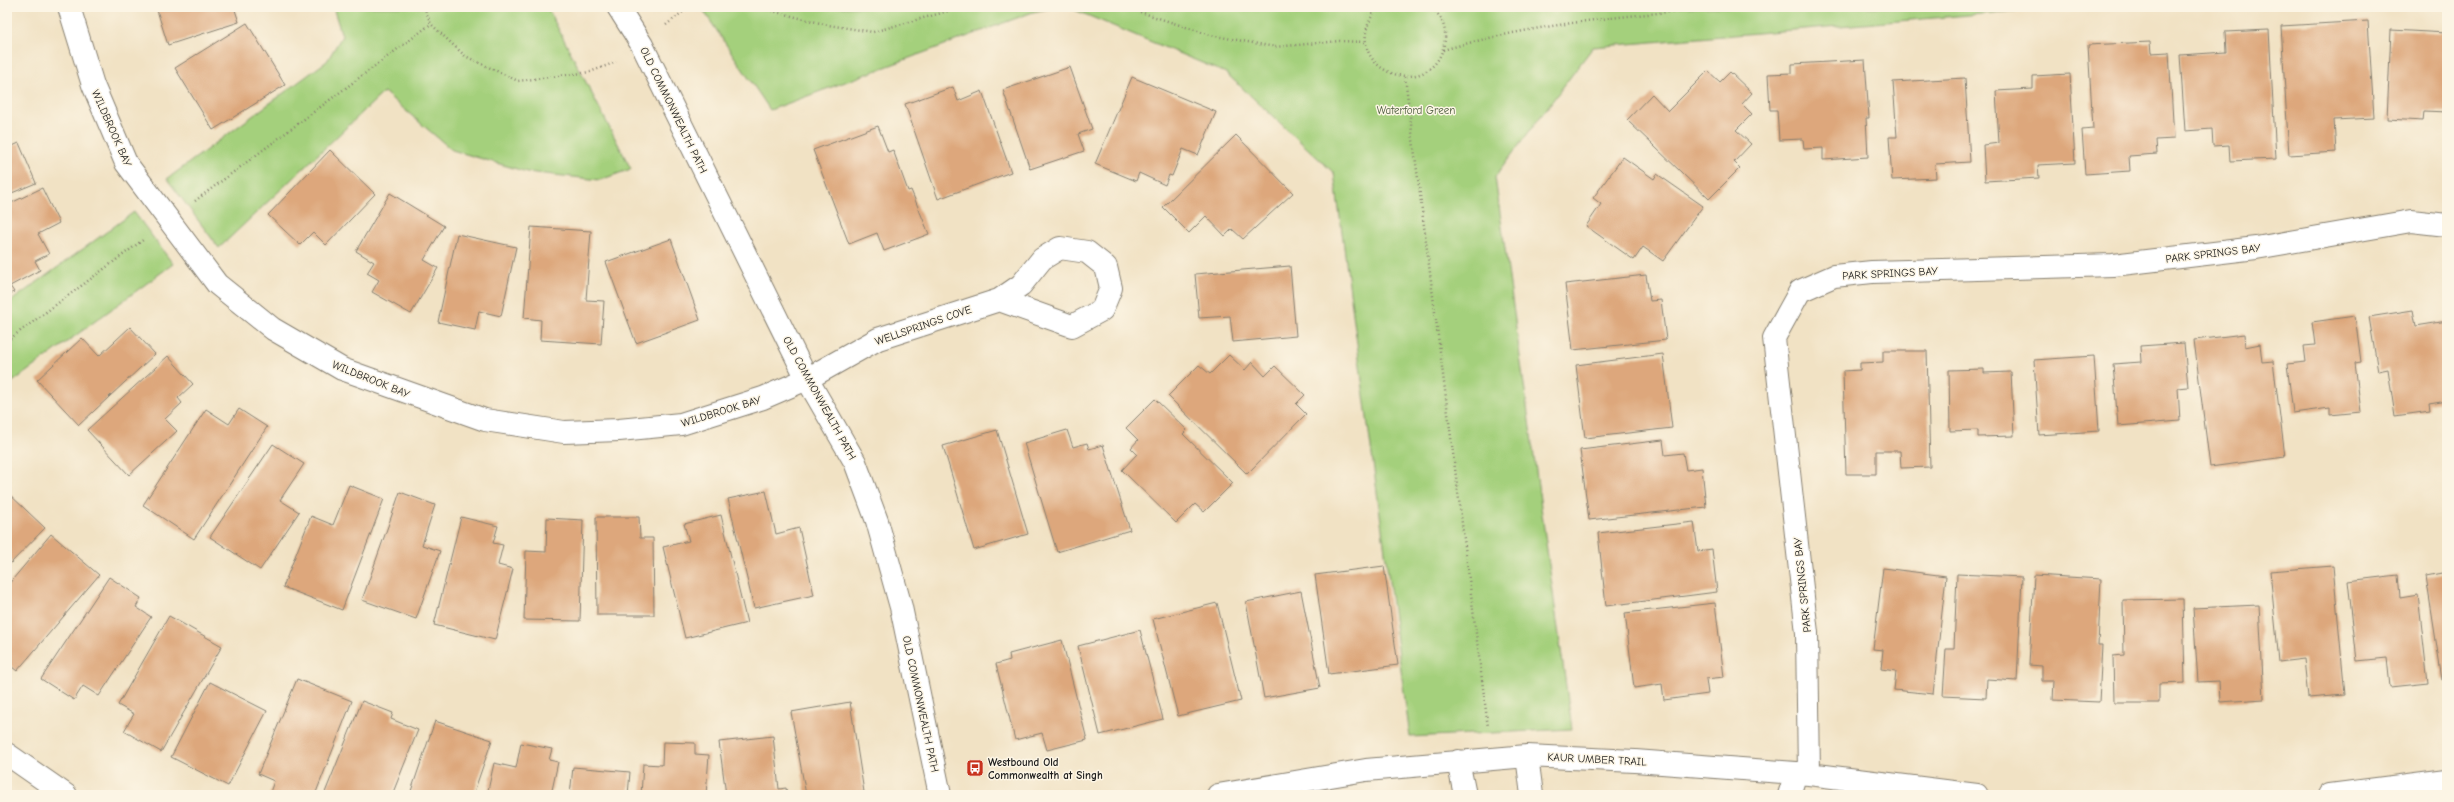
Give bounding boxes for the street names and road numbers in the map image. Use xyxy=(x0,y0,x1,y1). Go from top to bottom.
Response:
street label: OLD COMMONWEALTH PATH xyxy=(637,45,710,176)
street label: WILDBROOK BAY xyxy=(89,88,134,169)
street label: PARK SPRINGS BAY xyxy=(2165,241,2262,266)
street label: PARK SPRINGS BAY xyxy=(1842,264,1939,282)
street label: WELLSPRINGS COVE xyxy=(873,303,973,348)
street label: OLD COMMONWEALTH PATH xyxy=(780,334,859,462)
street label: WILDBROOK BAY xyxy=(330,358,412,401)
street label: WILDBROOK BAY xyxy=(680,393,763,430)
street label: PARK SPRINGS BAY xyxy=(1791,536,1814,633)
street label: OLD COMMONWEALTH PATH xyxy=(900,635,941,774)
street label: KAUR UMBER TRAIL xyxy=(1547,750,1647,769)

